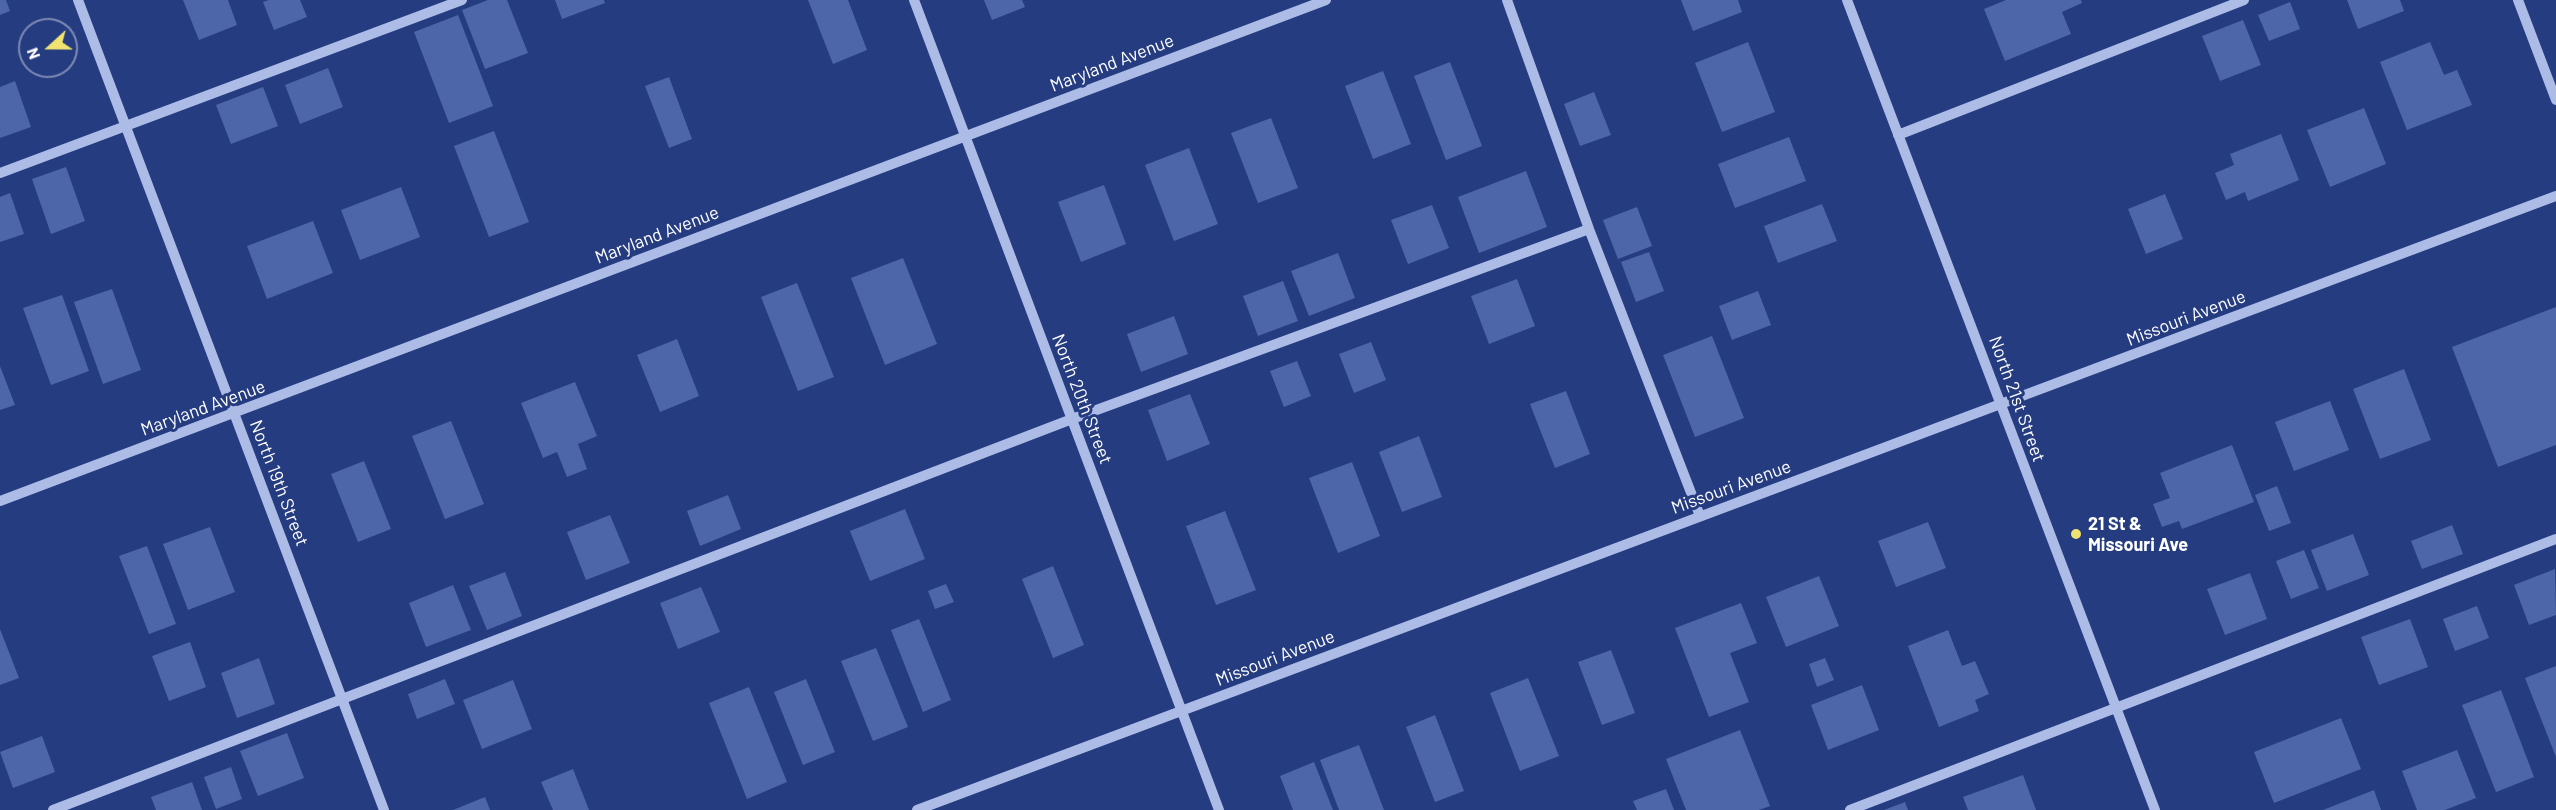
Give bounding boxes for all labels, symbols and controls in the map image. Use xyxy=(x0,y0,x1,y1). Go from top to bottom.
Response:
north arrow xyxy=(18,18,78,78)
street label: Maryland Avenue xyxy=(1047,29,1177,97)
text: N xyxy=(22,46,43,62)
street label: Maryland Avenue xyxy=(592,201,722,269)
street label: Missouri Avenue xyxy=(2123,285,2249,351)
street label: North 20th Street xyxy=(1047,331,1117,467)
street label: North 21st Street xyxy=(1984,333,2050,465)
street label: Maryland Avenue xyxy=(138,375,268,441)
street label: North 19th Street xyxy=(245,417,313,549)
street label: Missouri Avenue xyxy=(1668,455,1794,519)
place label: 21 St & Missouri Ave xyxy=(2088,513,2188,556)
marker: 21 St & Missouri Ave xyxy=(2069,527,2083,541)
street label: Missouri Avenue xyxy=(1212,625,1338,691)

